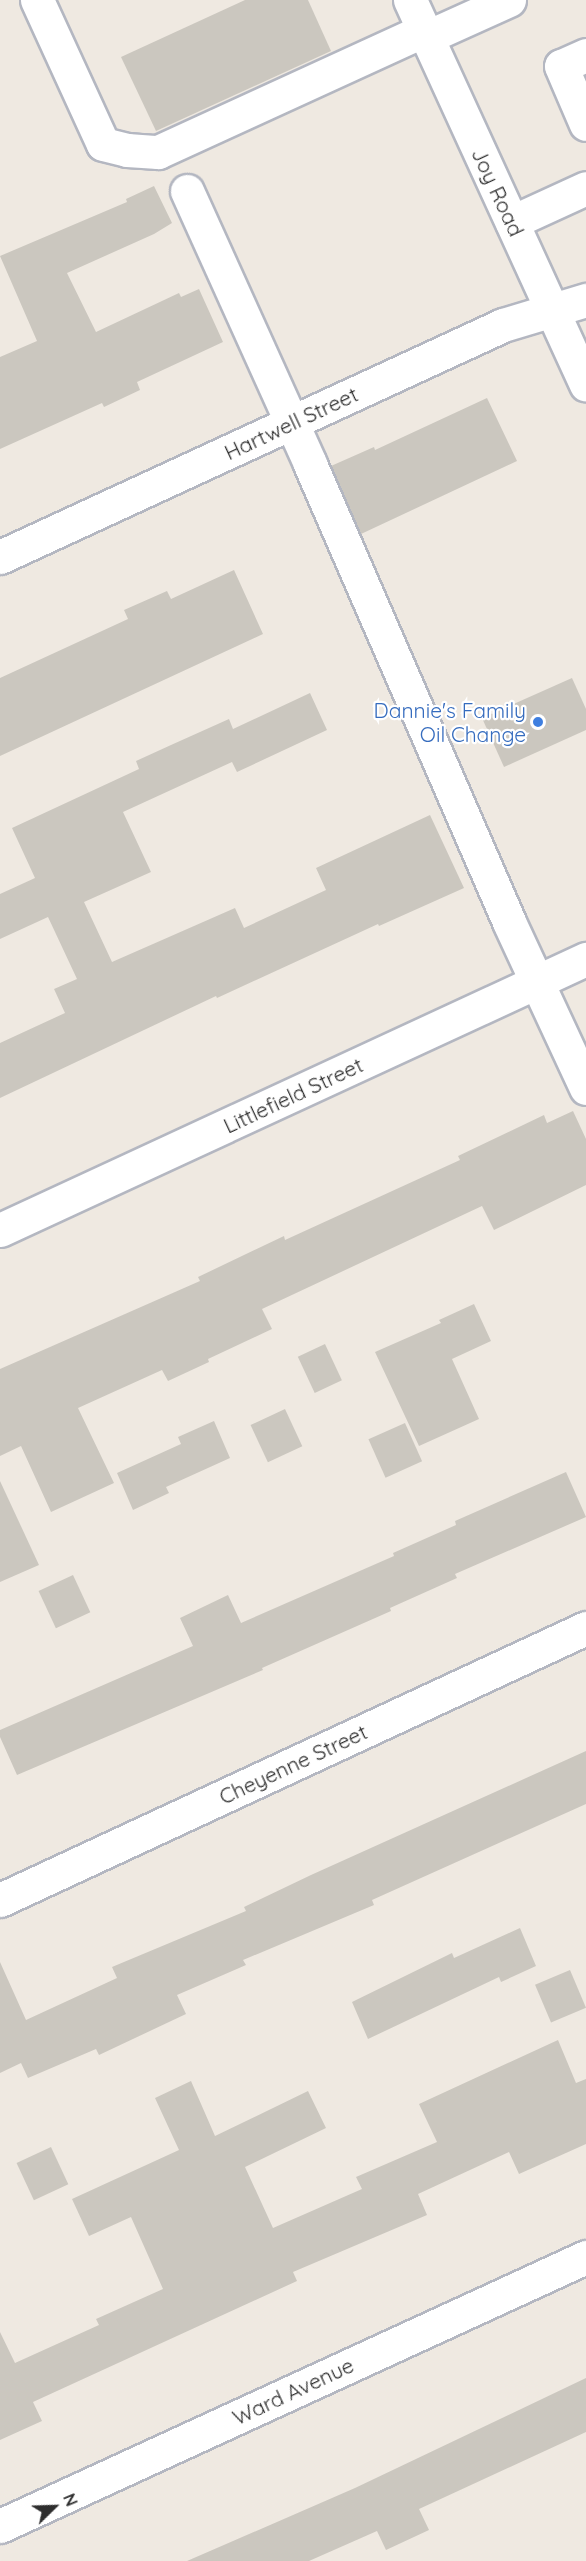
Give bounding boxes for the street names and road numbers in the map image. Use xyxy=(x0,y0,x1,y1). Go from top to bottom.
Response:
street label: Joy Road xyxy=(467,144,529,240)
street label: Hartwell Street xyxy=(220,381,362,465)
street label: Littlefield Street xyxy=(219,1052,367,1138)
street label: Cheyenne Street xyxy=(215,1719,371,1809)
street label: Ward Avenue xyxy=(228,2352,358,2430)

